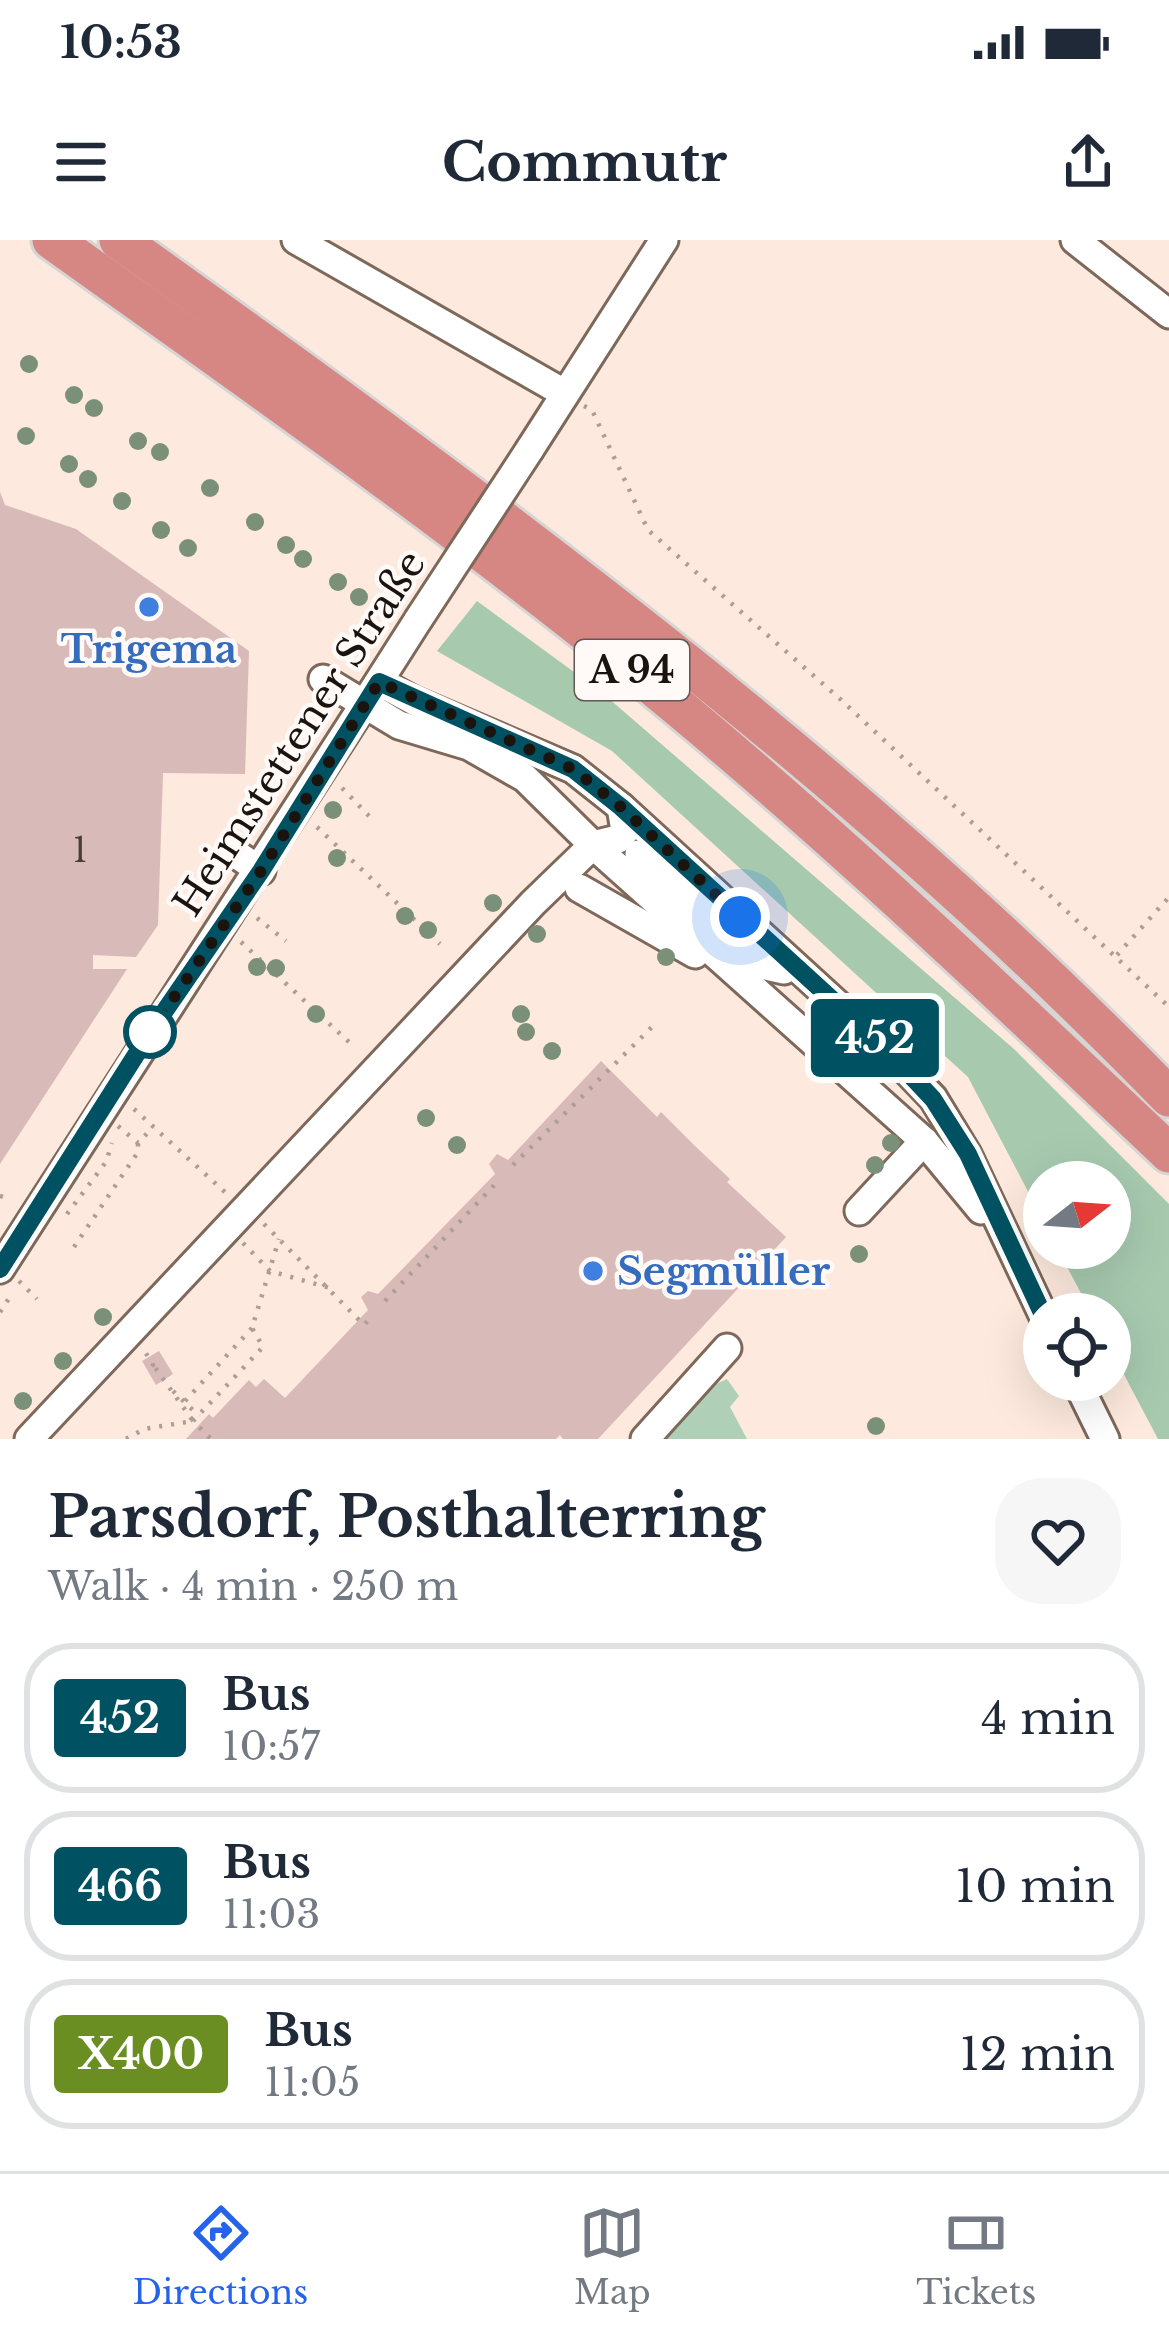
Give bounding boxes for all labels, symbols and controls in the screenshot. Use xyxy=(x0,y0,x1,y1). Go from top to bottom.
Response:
text: 10:53 xyxy=(60,14,182,70)
icon: menu xyxy=(48,129,114,195)
text: Commutr xyxy=(442,129,727,196)
icon: share xyxy=(1055,129,1121,195)
street label: Heimstettener Straße xyxy=(163,541,436,925)
marker: Trigema xyxy=(136,594,162,620)
place label: Trigema xyxy=(61,625,237,674)
road number: A 94 xyxy=(575,640,689,700)
house number: 1 xyxy=(73,830,87,871)
your location xyxy=(710,887,770,947)
line badge: 452 xyxy=(806,999,944,1077)
unlabelled marker xyxy=(125,1007,175,1057)
text: 452 xyxy=(835,1012,915,1064)
north arrow xyxy=(1023,1161,1131,1269)
map controls xyxy=(1023,1161,1131,1401)
place label: Segmüller xyxy=(617,1247,831,1296)
marker: Segmüller xyxy=(580,1258,606,1284)
button: locate xyxy=(1023,1293,1131,1401)
button: heart xyxy=(995,1478,1121,1604)
text: Parsdorf, Posthalterring xyxy=(48,1482,765,1552)
text: Walk · 4 min · 250 m xyxy=(48,1562,458,1611)
text: Bus xyxy=(222,1666,310,1722)
text: 4 min xyxy=(981,1690,1115,1746)
text: 452 xyxy=(80,1692,160,1744)
text: 10:57 xyxy=(222,1722,320,1771)
text: Bus xyxy=(223,1834,311,1890)
text: 10 min xyxy=(955,1858,1115,1914)
text: 466 xyxy=(78,1860,163,1912)
text: 11:03 xyxy=(223,1890,320,1939)
text: Bus xyxy=(264,2002,353,2058)
text: 12 min xyxy=(960,2026,1115,2082)
text: X400 xyxy=(78,2028,204,2080)
text: 11:05 xyxy=(264,2058,360,2107)
tab: Directions xyxy=(133,2200,308,2313)
tab: Map xyxy=(574,2200,651,2313)
tab: Tickets xyxy=(916,2200,1036,2313)

